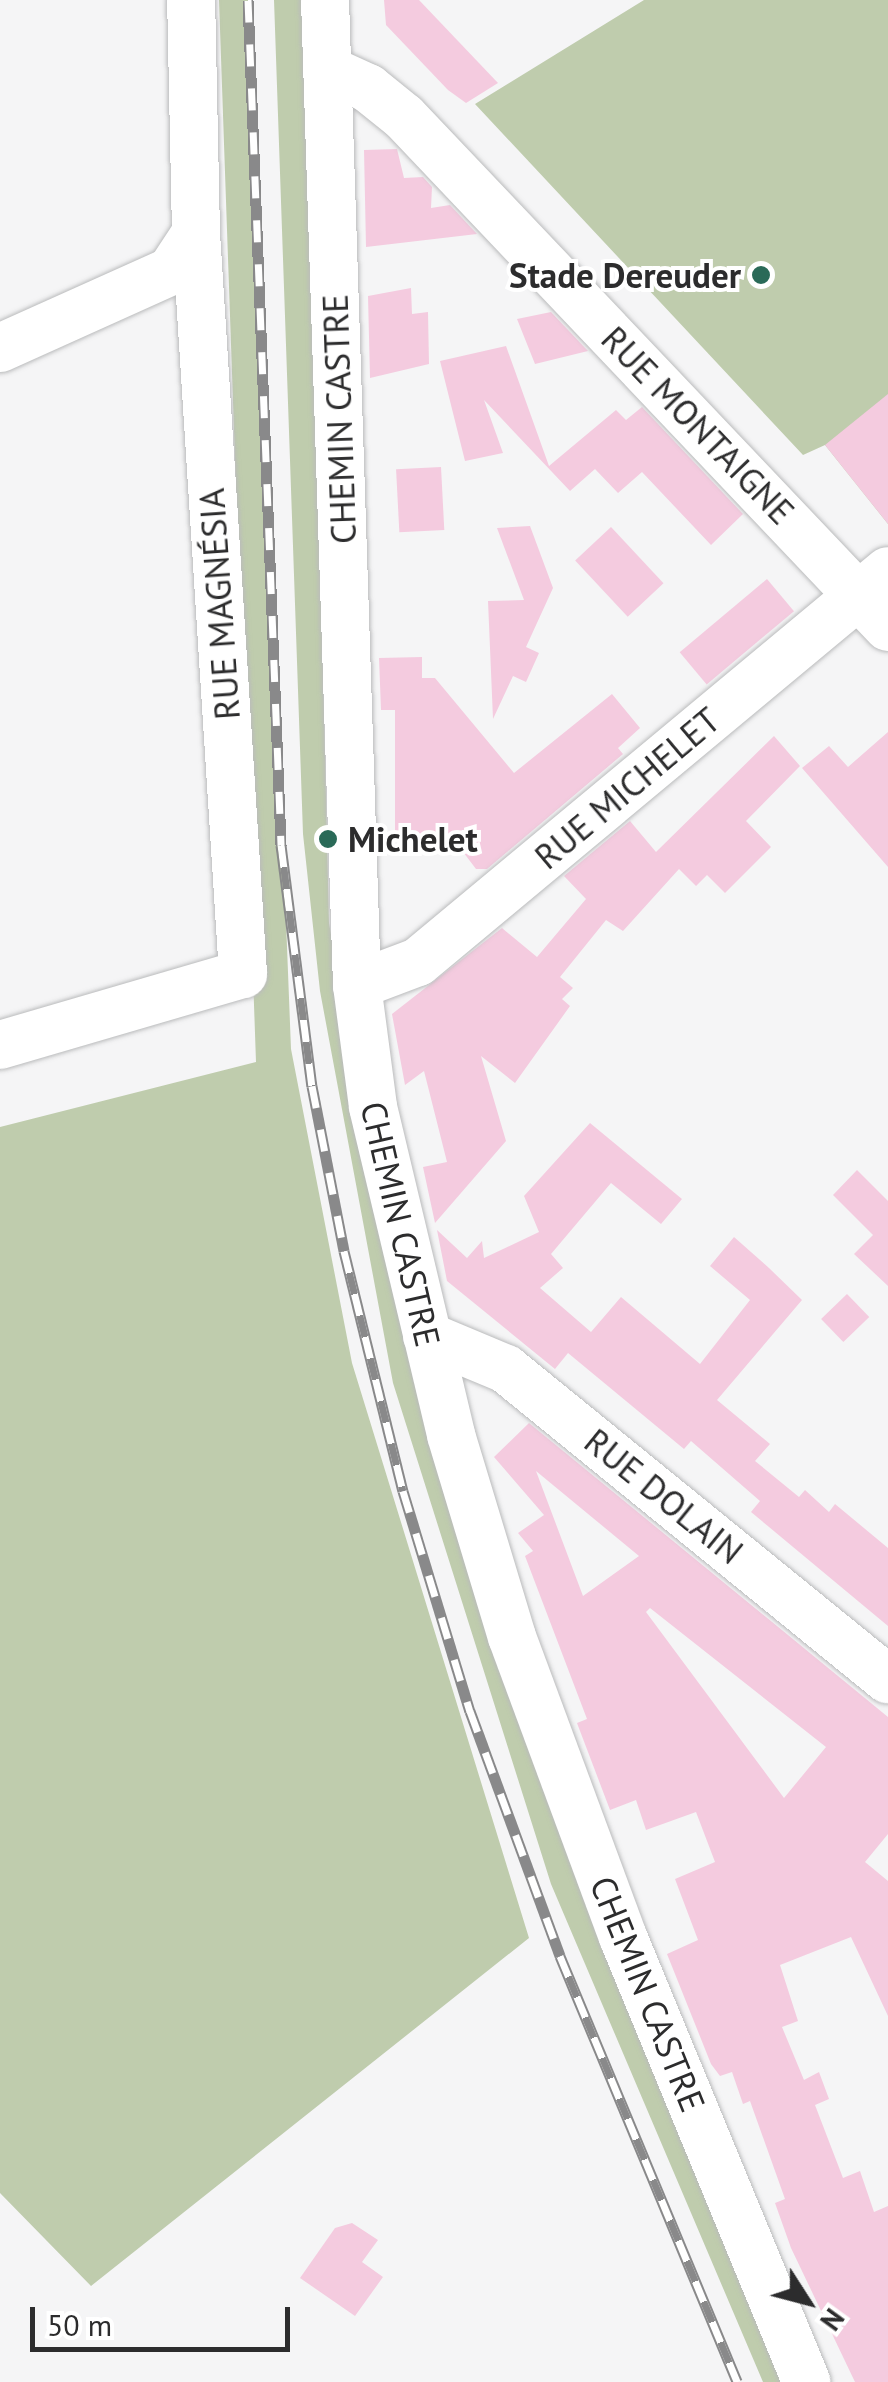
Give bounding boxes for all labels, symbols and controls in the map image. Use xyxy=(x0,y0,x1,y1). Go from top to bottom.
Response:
place label: Stade Dereuder xyxy=(509,254,741,296)
marker: Stade Dereuder xyxy=(750,264,772,286)
street label: CHEMIN CASTRE xyxy=(314,293,364,545)
street label: RUE MONTAIGNE xyxy=(593,317,803,533)
street label: RUE MAGNÉSIA xyxy=(190,487,248,721)
street label: RUE MICHELET xyxy=(526,699,728,877)
place label: Michelet xyxy=(348,818,478,860)
marker: Michelet xyxy=(317,828,339,850)
street label: CHEMIN CASTRE xyxy=(352,1097,450,1351)
street label: RUE DOLAIN xyxy=(577,1420,751,1572)
street label: CHEMIN CASTRE xyxy=(582,1870,714,2118)
north arrow xyxy=(758,2252,858,2352)
scale bar xyxy=(35,2287,295,2349)
text: N xyxy=(812,2302,853,2338)
text: 50 m xyxy=(47,2305,112,2344)

